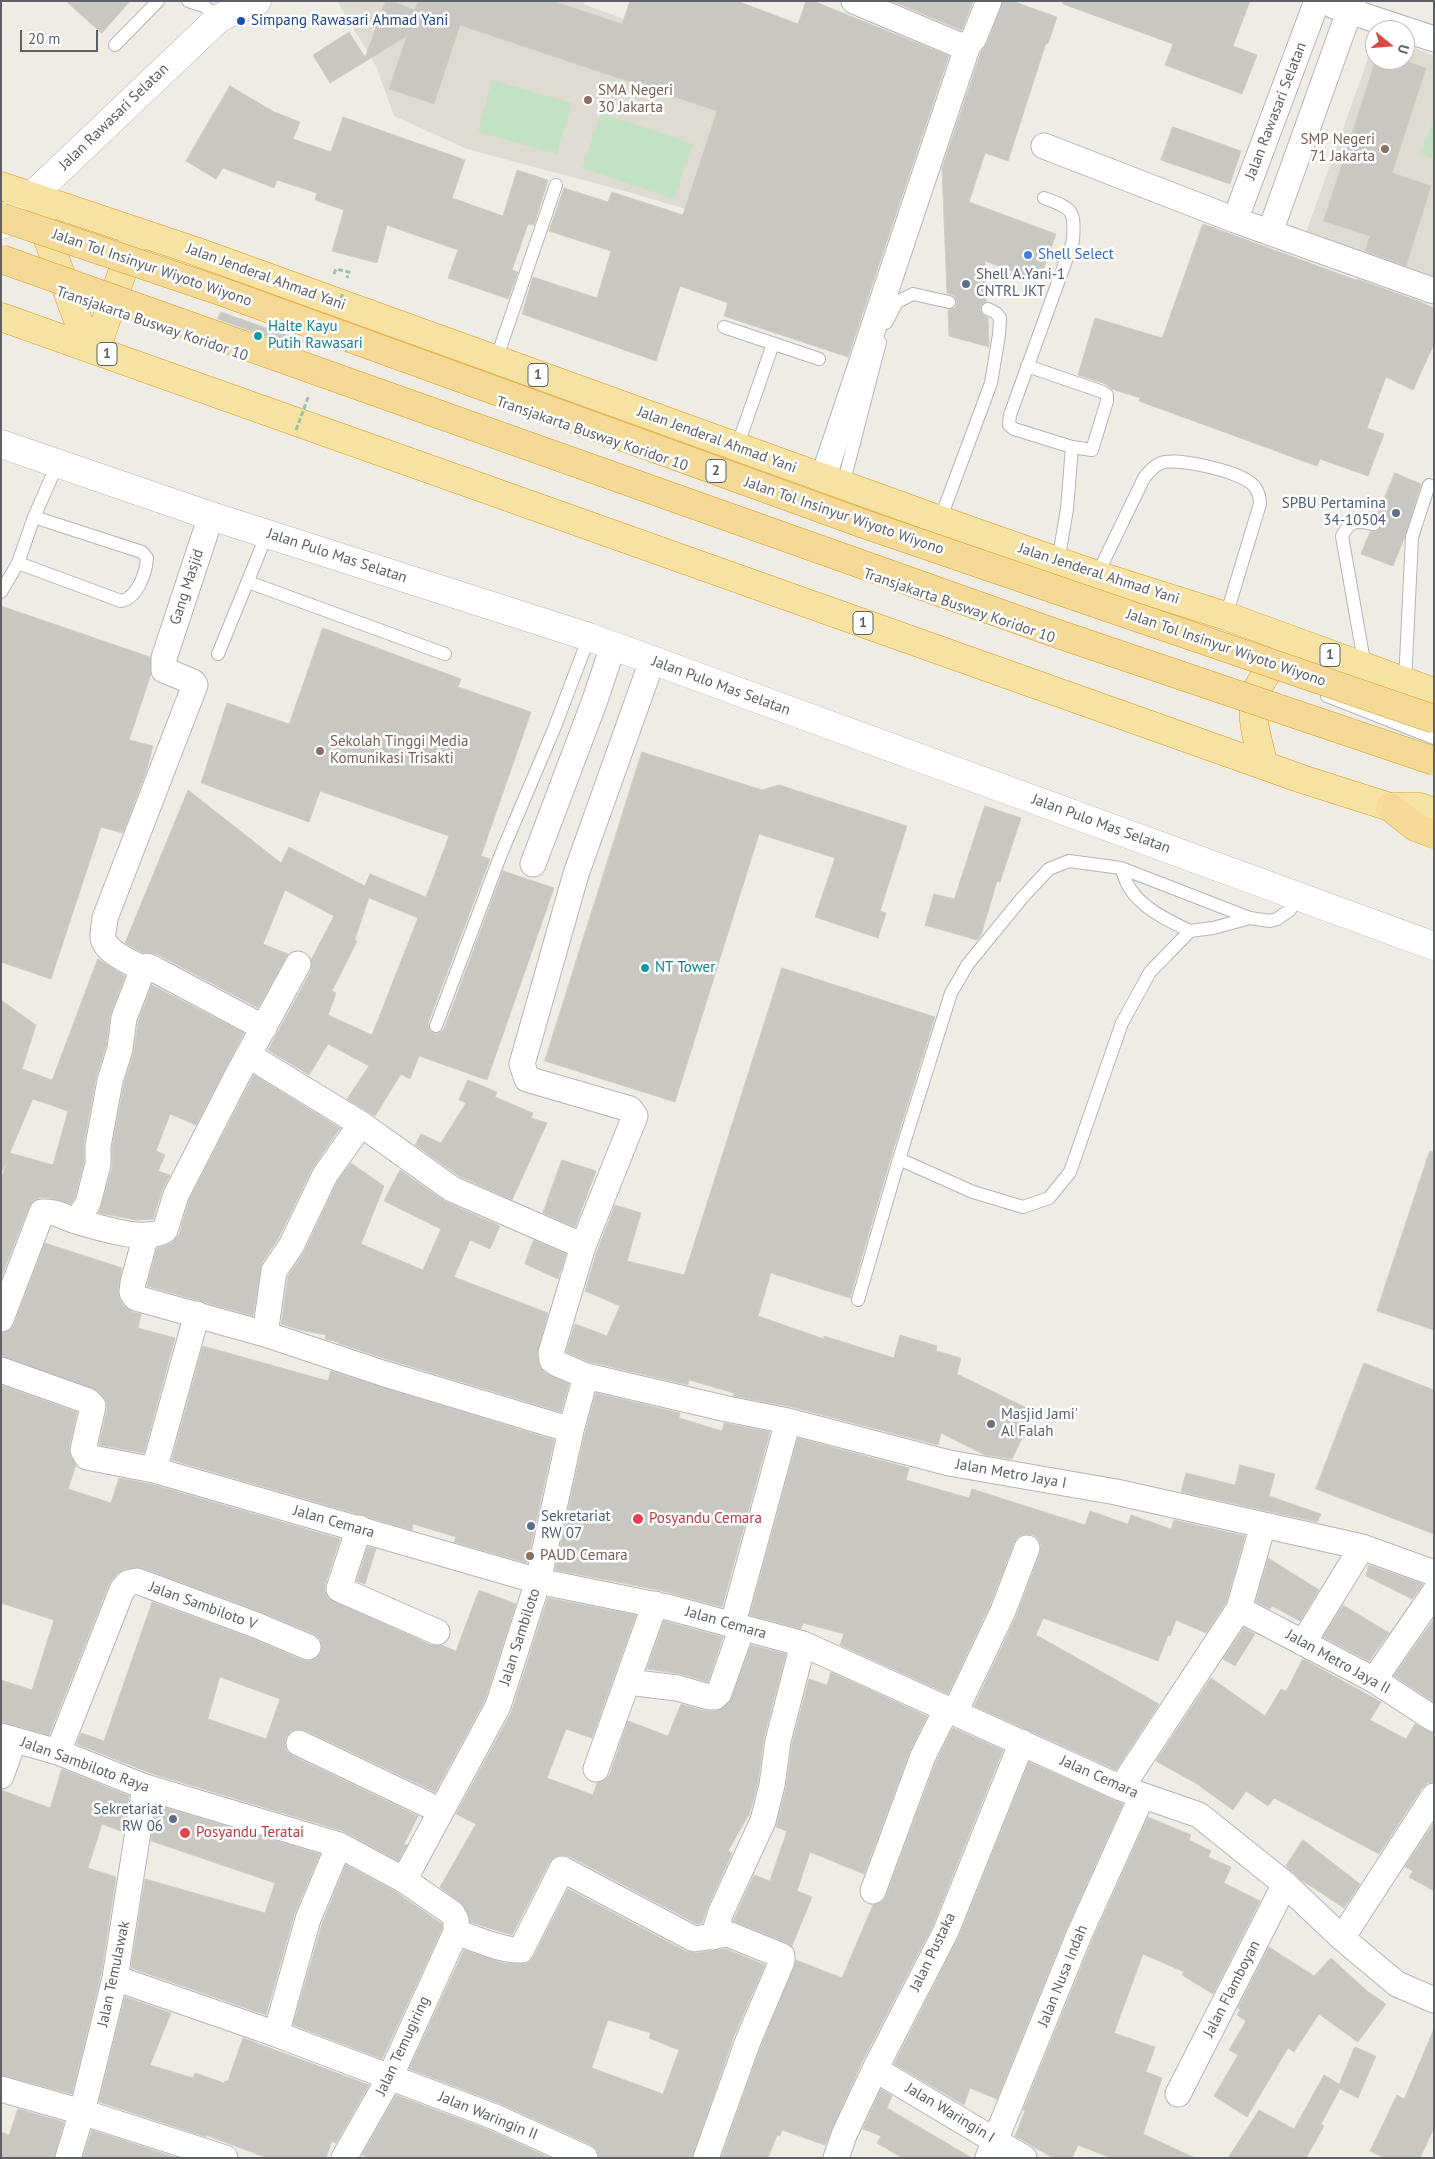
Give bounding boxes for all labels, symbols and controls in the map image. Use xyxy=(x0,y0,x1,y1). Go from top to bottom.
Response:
place label: Simpang Rawasari Ahmad Yani xyxy=(251,12,448,30)
marker: Simpang Rawasari Ahmad Yani xyxy=(235,15,247,27)
scale bar xyxy=(22,20,100,52)
north arrow xyxy=(1365,20,1415,70)
text: 20 m xyxy=(28,29,61,48)
street label: Jalan Rawasari Selatan xyxy=(1242,40,1310,182)
text: U xyxy=(1393,42,1413,56)
street label: Jalan Rawasari Selatan xyxy=(55,60,173,174)
place label: SMA Negeri 30 Jakarta xyxy=(598,82,673,117)
marker: SMA Negeri 30 Jakarta xyxy=(582,94,594,106)
place label: SMP Negeri 71 Jakarta xyxy=(1300,131,1375,166)
marker: SMP Negeri 71 Jakarta xyxy=(1379,143,1391,155)
street label: Jalan Tol Insinyur Wiyoto Wiyono xyxy=(50,225,254,311)
street label: Jalan Jenderal Ahmad Yani xyxy=(184,240,348,314)
place label: Shell Select xyxy=(1038,246,1114,264)
marker: Shell Select xyxy=(1022,249,1034,261)
place label: Shell A.Yani-1 CNTRL JKT xyxy=(976,266,1065,301)
marker: Shell A.Yani-1 CNTRL JKT xyxy=(960,278,972,290)
street label: Transjakarta Busway Koridor 10 xyxy=(54,283,250,365)
place label: Halte Kayu Putih Rawasari xyxy=(268,318,363,353)
marker: Halte Kayu Putih Rawasari xyxy=(252,330,264,342)
road number: 1 xyxy=(97,342,117,366)
road number: 1 xyxy=(528,364,548,386)
street label: Transjakarta Busway Koridor 10 xyxy=(494,393,690,475)
street label: Jalan Jenderal Ahmad Yani xyxy=(635,403,799,477)
road number: 2 xyxy=(706,460,726,482)
street label: Jalan Tol Insinyur Wiyoto Wiyono xyxy=(742,473,946,559)
place label: SPBU Pertamina 34-10504 xyxy=(1282,495,1386,530)
marker: SPBU Pertamina 34-10504 xyxy=(1390,507,1402,519)
street label: Jalan Pulo Mas Selatan xyxy=(265,525,409,587)
street label: Jalan Jenderal Ahmad Yani xyxy=(1016,539,1182,609)
street label: Gang Masjid xyxy=(166,547,208,627)
street label: Transjakarta Busway Koridor 10 xyxy=(861,565,1057,647)
street label: Jalan Tol Insinyur Wiyoto Wiyono xyxy=(1124,605,1328,691)
road number: 1 xyxy=(853,612,873,634)
road number: 1 xyxy=(1320,644,1340,666)
street label: Jalan Pulo Mas Selatan xyxy=(649,653,793,719)
place label: Sekolah Tinggi Media Komunikasi Trisakti xyxy=(330,733,468,768)
marker: Sekolah Tinggi Media Komunikasi Trisakti xyxy=(314,745,326,757)
street label: Jalan Pulo Mas Selatan xyxy=(1029,791,1173,857)
place label: NT Tower xyxy=(655,959,715,977)
marker: NT Tower xyxy=(639,962,651,974)
place label: Masjid Jami' Al Falah xyxy=(1001,1406,1078,1441)
marker: Masjid Jami' Al Falah xyxy=(985,1418,997,1430)
street label: Jalan Metro Jaya I xyxy=(954,1455,1068,1493)
street label: Jalan Cemara xyxy=(291,1502,377,1542)
place label: Sekretariat RW 07 xyxy=(541,1508,611,1543)
place label: Posyandu Cemara xyxy=(649,1510,762,1528)
marker: Posyandu Cemara xyxy=(631,1512,645,1526)
marker: Sekretariat RW 07 xyxy=(525,1520,537,1532)
place label: PAUD Cemara xyxy=(540,1547,628,1565)
marker: PAUD Cemara xyxy=(524,1550,536,1562)
street label: Jalan Sambiloto V xyxy=(147,1578,259,1634)
street label: Jalan Sambiloto xyxy=(496,1586,544,1688)
street label: Jalan Cemara xyxy=(683,1603,769,1643)
street label: Jalan Metro Jaya II xyxy=(1283,1626,1393,1698)
street label: Jalan Sambiloto Raya xyxy=(18,1733,152,1797)
street label: Jalan Cemara xyxy=(1057,1752,1141,1802)
place label: Sekretariat RW 06 xyxy=(93,1801,163,1836)
marker: Sekretariat RW 06 xyxy=(167,1813,179,1825)
place label: Posyandu Teratai xyxy=(196,1824,304,1842)
marker: Posyandu Teratai xyxy=(178,1826,192,1840)
street label: Jalan Pustaka xyxy=(906,1910,960,1994)
street label: Jalan Temulawak xyxy=(94,1920,134,2028)
street label: Jalan Nusa Indah xyxy=(1034,1923,1092,2029)
street label: Jalan Flamboyan xyxy=(1200,1938,1264,2040)
street label: Jalan Temugiring xyxy=(372,1993,434,2099)
street label: Jalan Waringin I xyxy=(902,2079,998,2147)
street label: Jalan Waringin II xyxy=(436,2088,540,2144)

